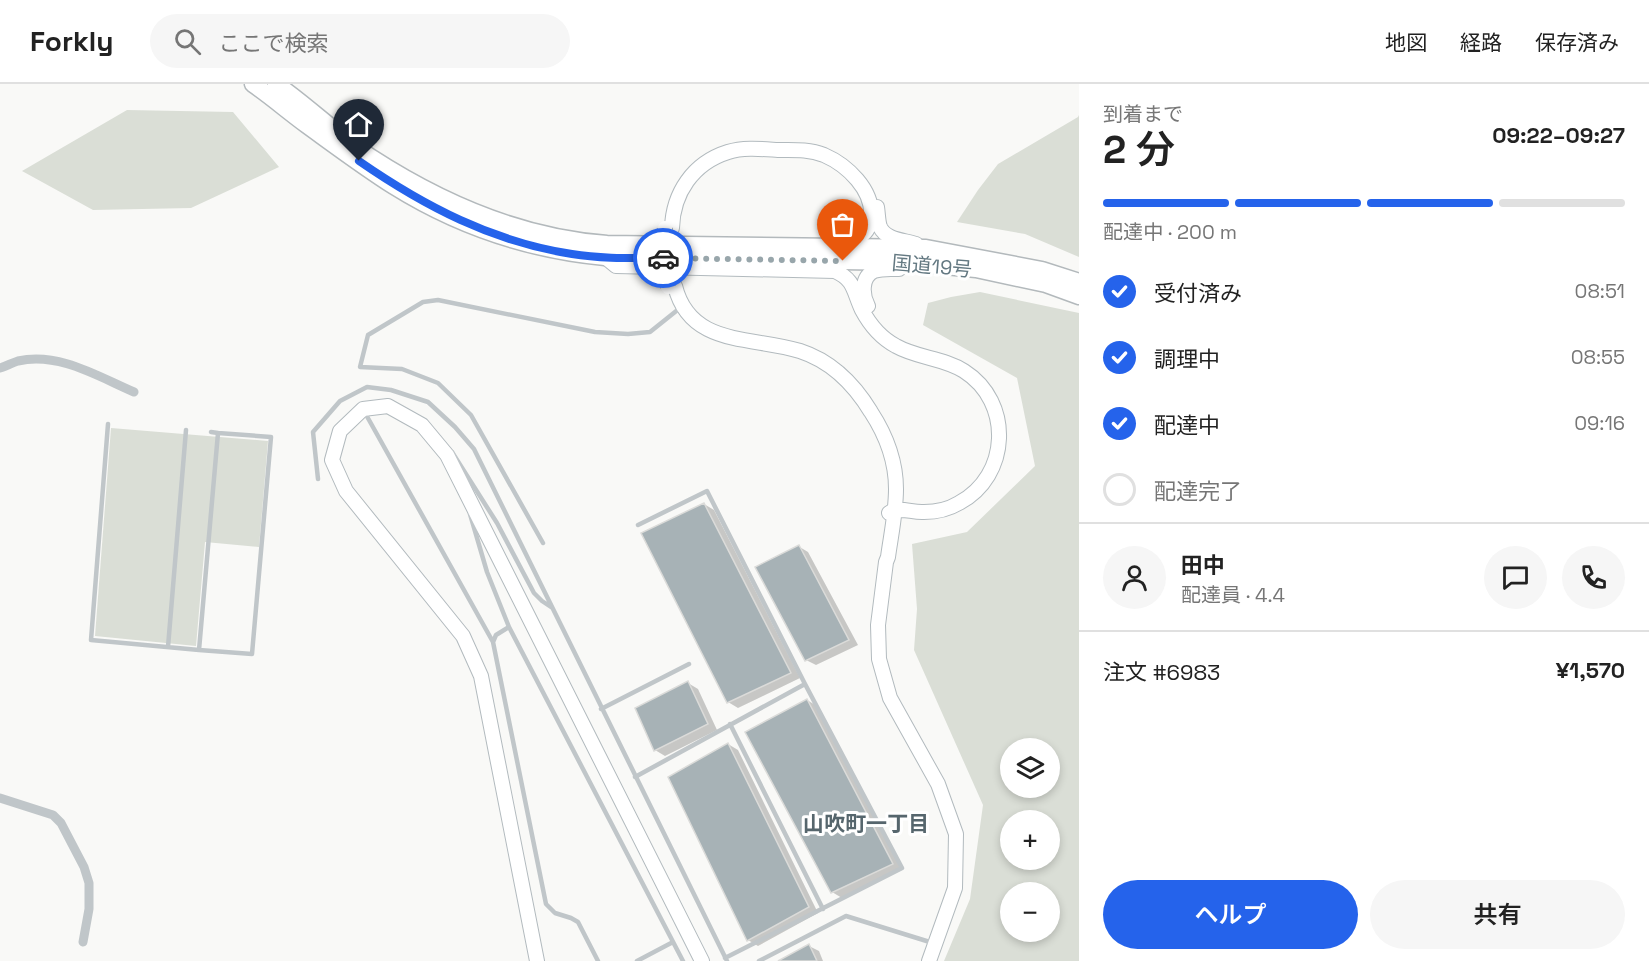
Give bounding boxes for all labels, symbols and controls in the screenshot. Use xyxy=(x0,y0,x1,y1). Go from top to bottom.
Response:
search box xyxy=(150,14,570,68)
text: Forkly xyxy=(30,23,114,59)
icon: search xyxy=(171,25,204,58)
text: ここで検索 xyxy=(219,29,329,57)
text: 地図 xyxy=(1385,29,1427,56)
text: 経路 xyxy=(1460,29,1502,56)
text: 保存済み xyxy=(1535,29,1619,56)
pin xyxy=(333,99,384,161)
text: 到着まで xyxy=(1103,101,1183,127)
icon: home xyxy=(342,108,375,141)
text: 09:22–09:27 xyxy=(1492,121,1625,149)
text: 2 分 xyxy=(1103,125,1175,174)
pin xyxy=(817,199,868,261)
icon: bag xyxy=(826,208,859,241)
text: 配達中 · 200 m xyxy=(1103,219,1237,245)
courier xyxy=(633,228,693,288)
icon: car xyxy=(647,242,680,275)
street label: 国道19号 xyxy=(891,250,973,282)
icon: check xyxy=(1103,275,1136,308)
text: 08:51 xyxy=(1575,278,1625,304)
text: 受付済み xyxy=(1154,279,1242,307)
icon: check xyxy=(1103,341,1136,374)
text: 08:55 xyxy=(1571,344,1625,370)
text: 調理中 xyxy=(1154,345,1220,373)
icon: check xyxy=(1103,407,1136,440)
text: 09:16 xyxy=(1574,410,1625,436)
text: 配達中 xyxy=(1154,411,1220,439)
text: 配達完了 xyxy=(1154,477,1242,505)
button: person xyxy=(1103,546,1166,609)
button: chat xyxy=(1484,546,1547,609)
button: phone xyxy=(1562,546,1625,609)
text: 田中 xyxy=(1181,551,1225,579)
text: 配達員 · 4.4 xyxy=(1181,582,1285,608)
text: ¥1,570 xyxy=(1556,656,1625,684)
text: 注文 #6983 xyxy=(1103,658,1220,686)
map controls xyxy=(1000,738,1060,942)
button: layers xyxy=(1000,738,1060,798)
district label: 山吹町一丁目 xyxy=(803,810,929,837)
button: + xyxy=(1000,810,1060,870)
button: ヘルプ xyxy=(1103,880,1358,949)
button: 共有 xyxy=(1370,880,1625,949)
button: − xyxy=(1000,882,1060,942)

